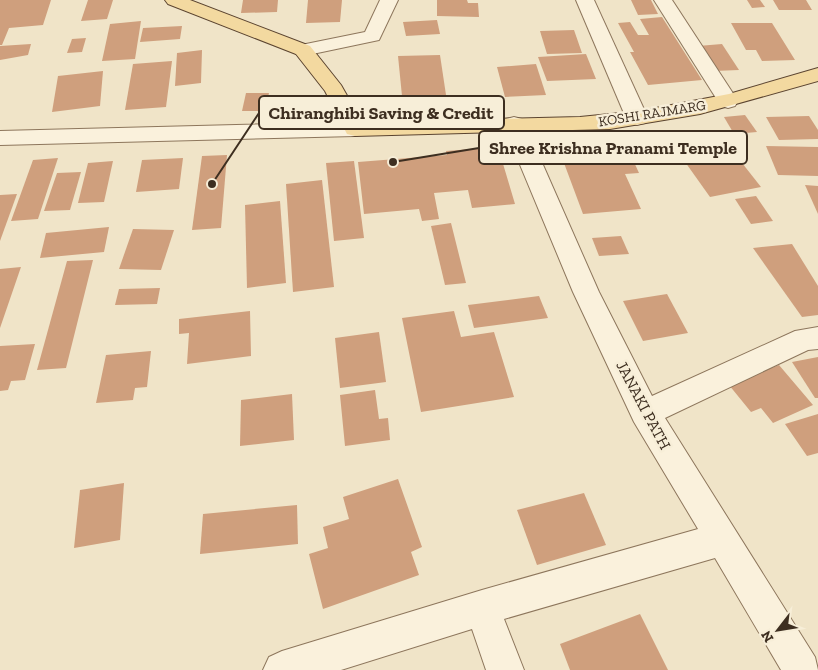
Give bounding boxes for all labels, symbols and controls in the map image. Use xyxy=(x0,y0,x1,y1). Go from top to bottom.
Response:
callout: Chiranghibi Saving & Credit xyxy=(259,96,504,129)
street label: KOSHI RAJMARG xyxy=(597,97,707,130)
text: Chiranghibi Saving & Credit xyxy=(269,102,494,124)
callout: Shree Krishna Pranami Temple xyxy=(479,131,747,164)
text: Shree Krishna Pranami Temple xyxy=(489,137,737,159)
street label: JANAKI PATH xyxy=(612,358,675,453)
north arrow xyxy=(753,605,803,655)
text: N xyxy=(757,627,777,645)

